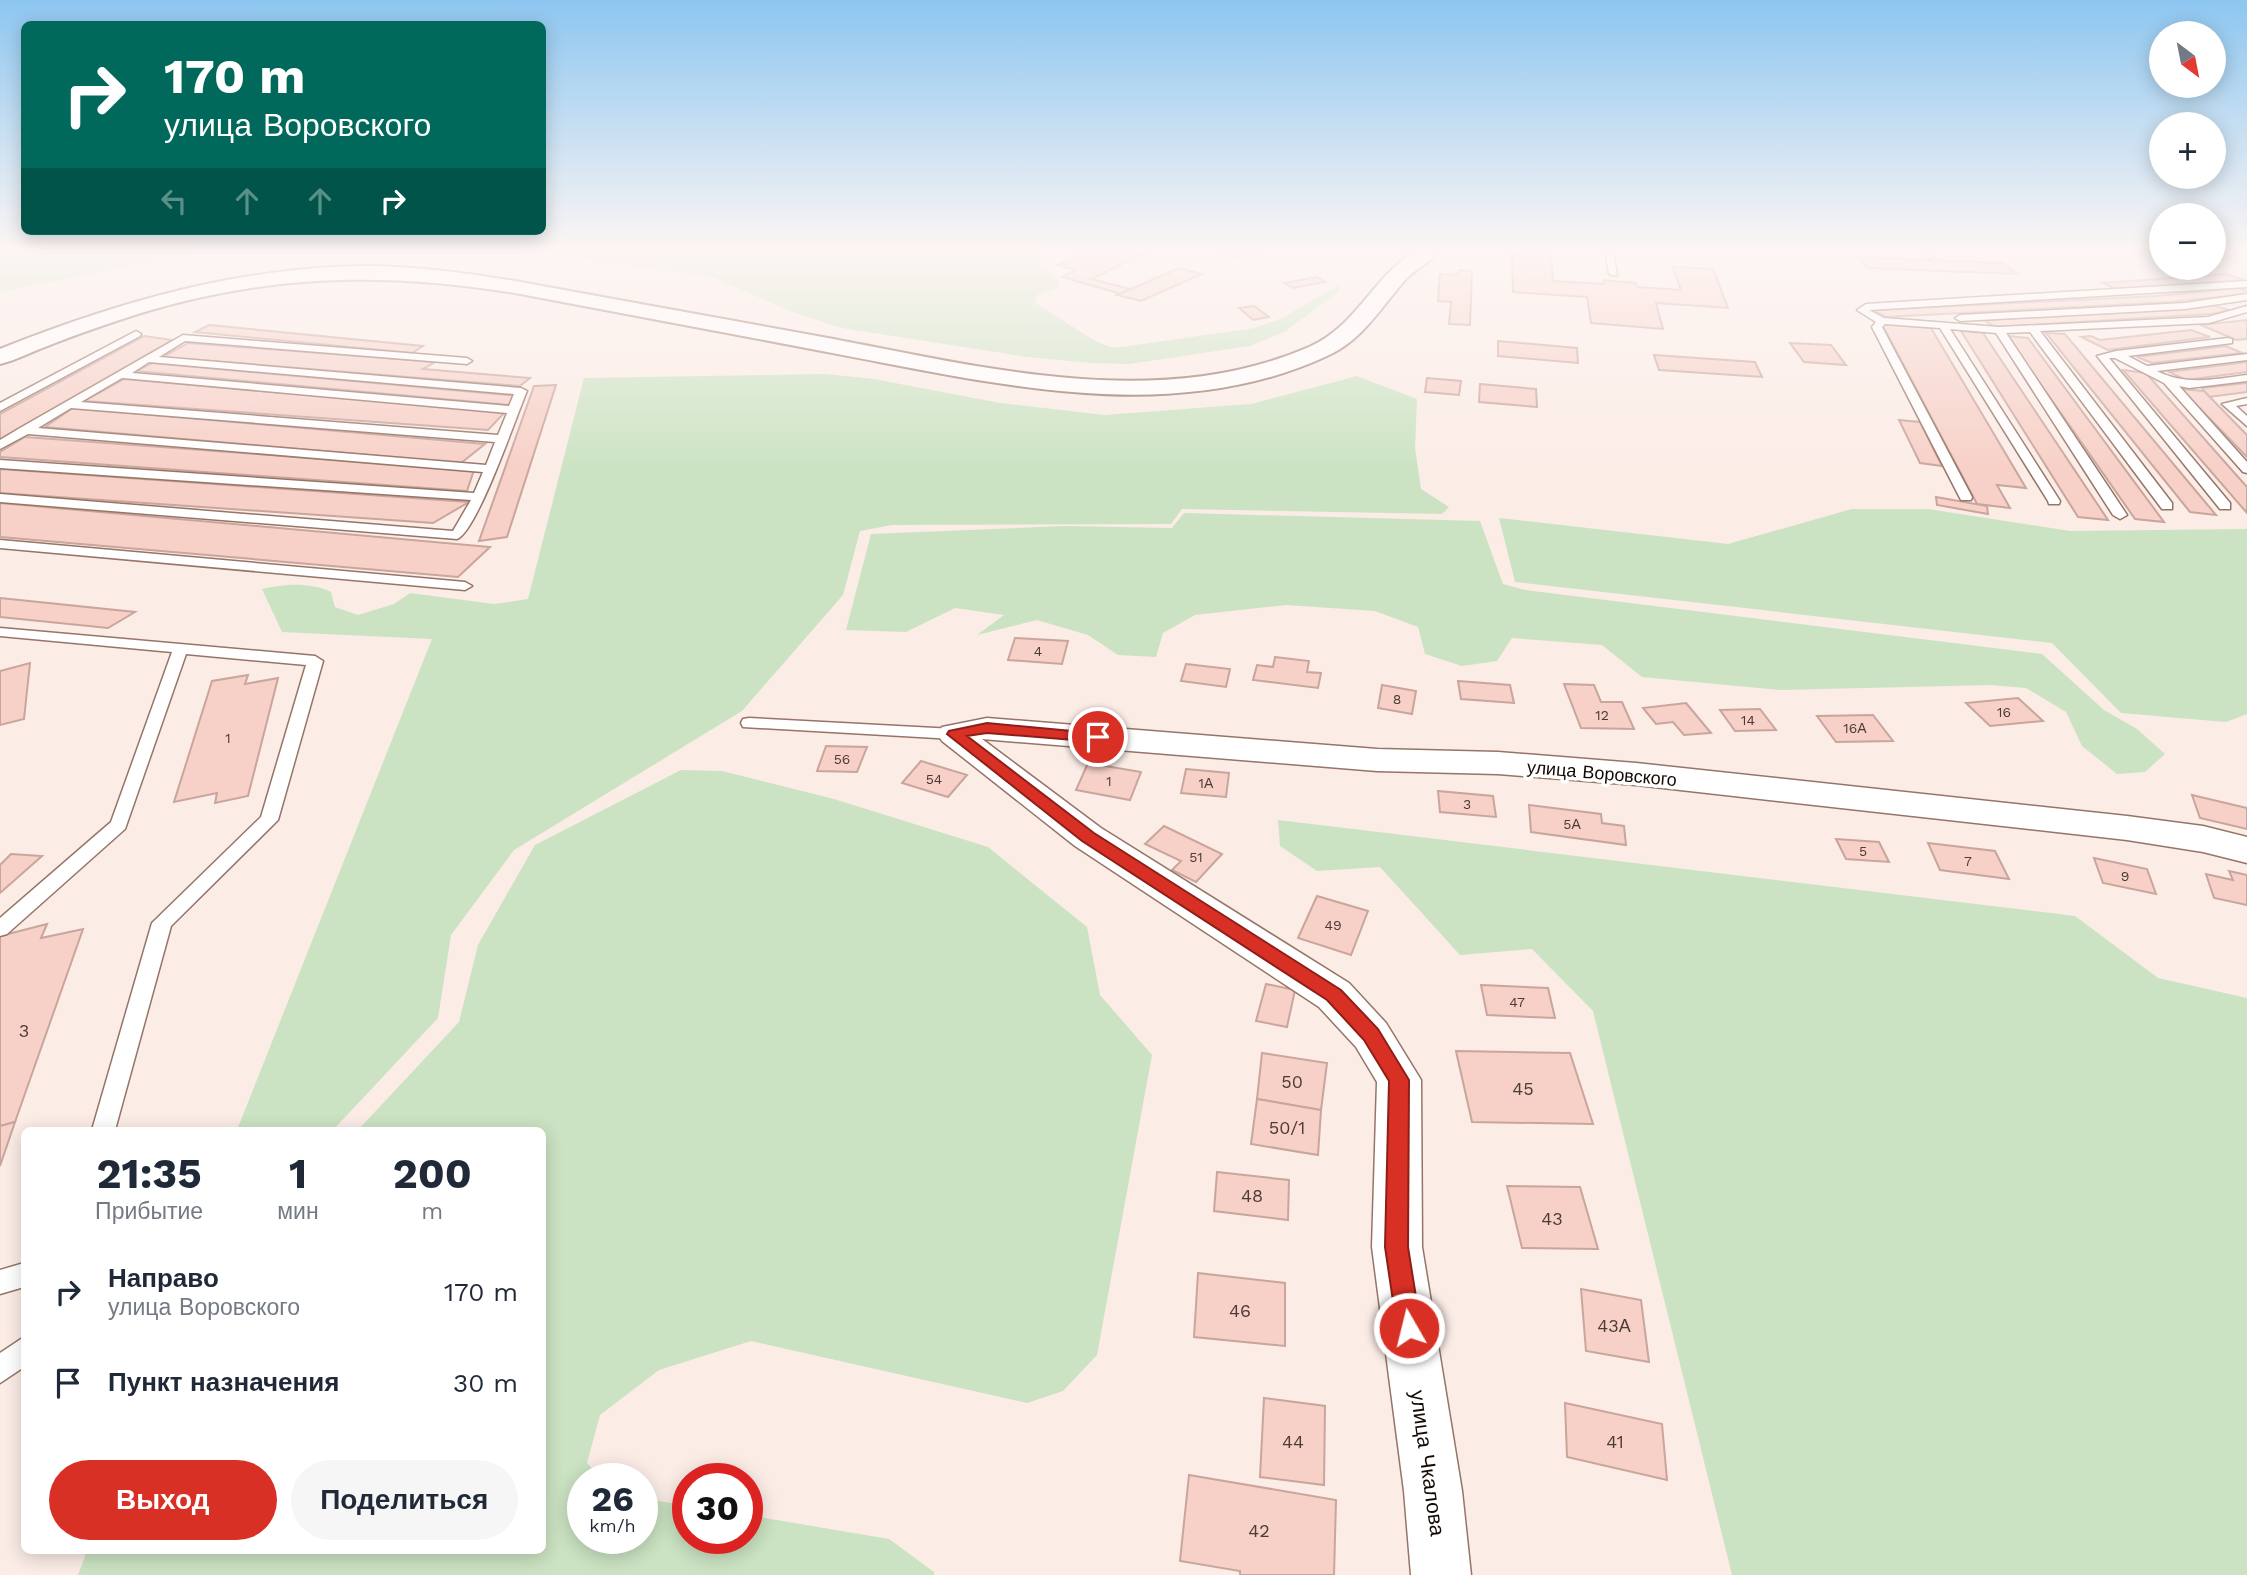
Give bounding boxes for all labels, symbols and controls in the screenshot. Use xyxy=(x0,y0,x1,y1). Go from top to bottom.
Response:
north arrow xyxy=(2149,21,2226,98)
map controls xyxy=(2149,21,2226,280)
text: 170 m xyxy=(164,47,305,105)
icon: right xyxy=(49,49,140,140)
text: улица Воровского xyxy=(164,106,431,144)
button: + xyxy=(2149,112,2226,189)
icon: left xyxy=(155,182,193,220)
icon: ahead xyxy=(228,182,266,220)
icon: ahead xyxy=(301,182,339,220)
icon: right xyxy=(374,182,412,220)
button: − xyxy=(2149,203,2226,280)
house number: 4 xyxy=(1034,643,1042,659)
house number: 8 xyxy=(1393,691,1401,707)
house number: 16 xyxy=(1997,704,2011,720)
pin xyxy=(1068,707,1128,767)
house number: 12 xyxy=(1595,707,1609,723)
house number: 14 xyxy=(1741,712,1755,728)
icon: arrive xyxy=(1079,718,1117,756)
house number: 16А xyxy=(1843,720,1867,736)
house number: 1 xyxy=(225,730,231,746)
house number: 56 xyxy=(834,751,850,767)
street label: улица Воровского xyxy=(1526,756,1678,790)
house number: 54 xyxy=(926,771,942,787)
house number: 1 xyxy=(1106,773,1112,789)
house number: 1А xyxy=(1199,775,1214,791)
house number: 3 xyxy=(1463,796,1471,812)
house number: 5А xyxy=(1563,816,1581,832)
house number: 5 xyxy=(1859,843,1867,859)
house number: 51 xyxy=(1189,849,1203,865)
house number: 7 xyxy=(1964,853,1972,869)
house number: 9 xyxy=(2121,868,2129,884)
house number: 49 xyxy=(1324,917,1342,933)
house number: 47 xyxy=(1509,994,1525,1010)
house number: 3 xyxy=(19,1020,29,1041)
house number: 50 xyxy=(1281,1071,1303,1092)
house number: 45 xyxy=(1512,1078,1534,1099)
house number: 50/1 xyxy=(1269,1117,1305,1138)
text: 21:35 xyxy=(97,1149,202,1198)
text: 1 xyxy=(289,1149,307,1198)
text: 200 xyxy=(393,1149,472,1198)
house number: 48 xyxy=(1241,1185,1263,1206)
text: Прибытие xyxy=(95,1198,203,1225)
text: мин xyxy=(277,1198,319,1225)
text: m xyxy=(421,1198,443,1225)
house number: 43 xyxy=(1541,1208,1563,1229)
text: Направо xyxy=(108,1263,219,1293)
icon: right xyxy=(49,1273,87,1311)
text: 170 m xyxy=(444,1277,518,1307)
position arrow xyxy=(1372,1291,1446,1365)
text: улица Воровского xyxy=(108,1294,300,1321)
house number: 46 xyxy=(1229,1300,1251,1321)
house number: 43А xyxy=(1597,1315,1631,1336)
icon: arrive xyxy=(49,1364,87,1402)
text: Пункт назначения xyxy=(108,1367,339,1397)
text: 30 m xyxy=(453,1368,518,1398)
street label: улица Чкалова xyxy=(1405,1388,1451,1538)
house number: 44 xyxy=(1282,1431,1304,1452)
house number: 41 xyxy=(1606,1431,1624,1452)
button: Выход xyxy=(49,1460,277,1540)
button: Поделиться xyxy=(291,1460,518,1540)
speed limit sign: 30 xyxy=(672,1463,763,1554)
text: 26 xyxy=(591,1478,634,1520)
text: km/h xyxy=(589,1515,636,1536)
house number: 42 xyxy=(1248,1520,1270,1541)

